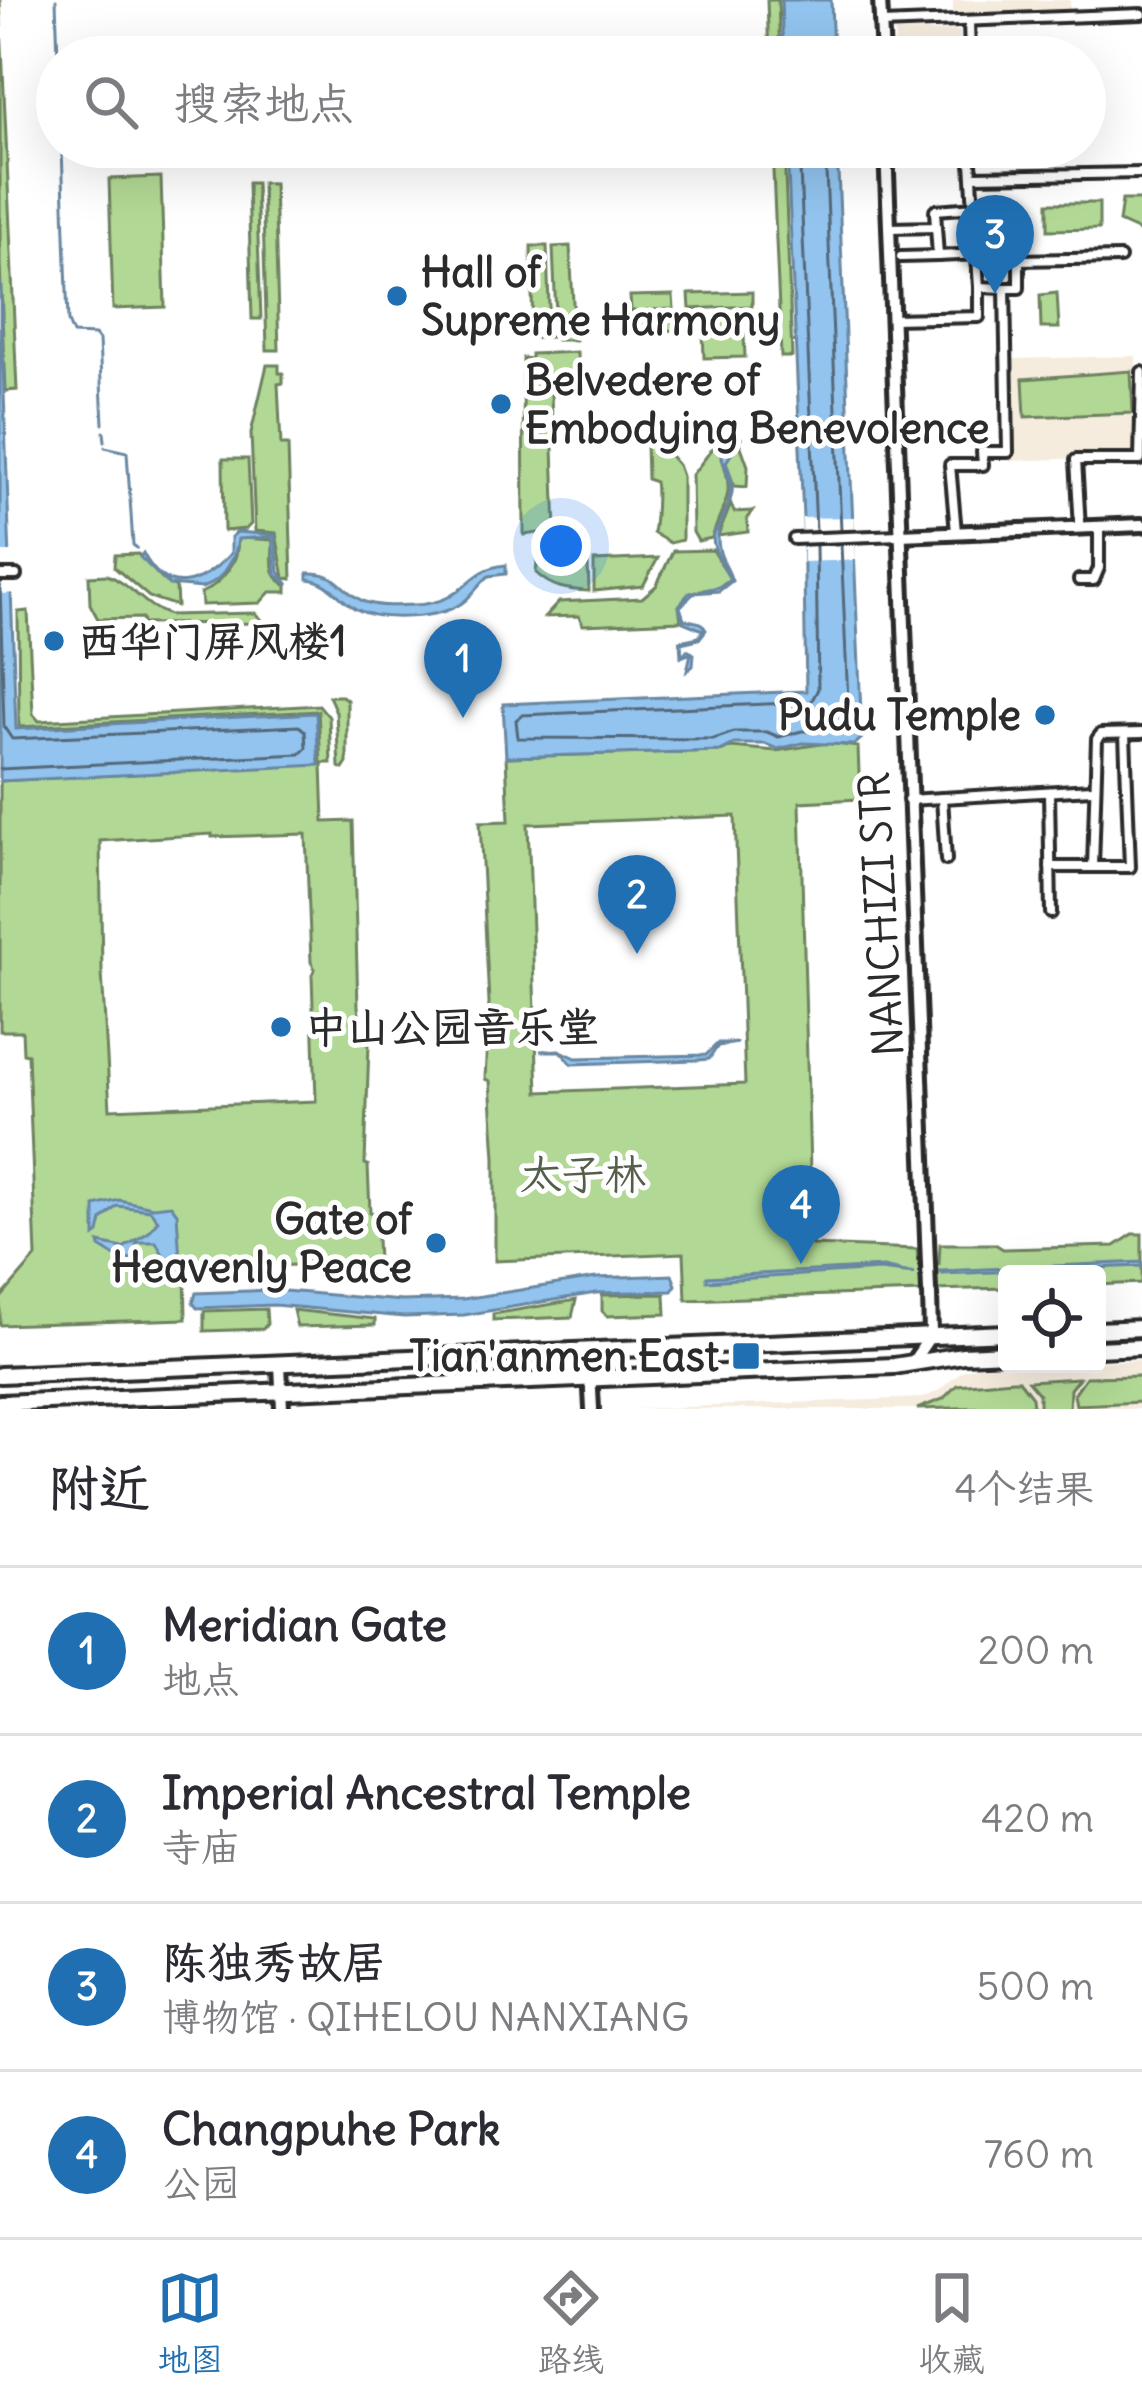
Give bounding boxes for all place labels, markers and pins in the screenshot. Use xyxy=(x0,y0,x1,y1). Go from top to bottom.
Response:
pin: 3 xyxy=(956,195,1034,294)
place label: Hall of Supreme Harmony xyxy=(421,246,780,346)
marker: Hall of Supreme Harmony xyxy=(384,283,410,309)
place label: Belvedere of Embodying Benevolence xyxy=(525,354,989,454)
marker: Belvedere of Embodying Benevolence xyxy=(488,391,514,417)
place label: 西华门屏风楼1 xyxy=(78,615,347,667)
pin: 1 xyxy=(424,619,502,718)
marker: 西华门屏风楼1 xyxy=(41,628,67,654)
place label: Pudu Temple xyxy=(778,689,1021,741)
marker: Pudu Temple xyxy=(1032,702,1058,728)
pin: 2 xyxy=(598,855,676,954)
place label: 中山公园音乐堂 xyxy=(305,1001,599,1053)
marker: 中山公园音乐堂 xyxy=(268,1014,294,1040)
pin: 4 xyxy=(762,1165,840,1264)
place label: Gate of Heavenly Peace xyxy=(112,1193,413,1293)
marker: Gate of Heavenly Peace xyxy=(423,1230,449,1256)
place label: Tian'anmen East xyxy=(409,1330,719,1382)
marker: Tian'anmen East xyxy=(730,1340,762,1372)

